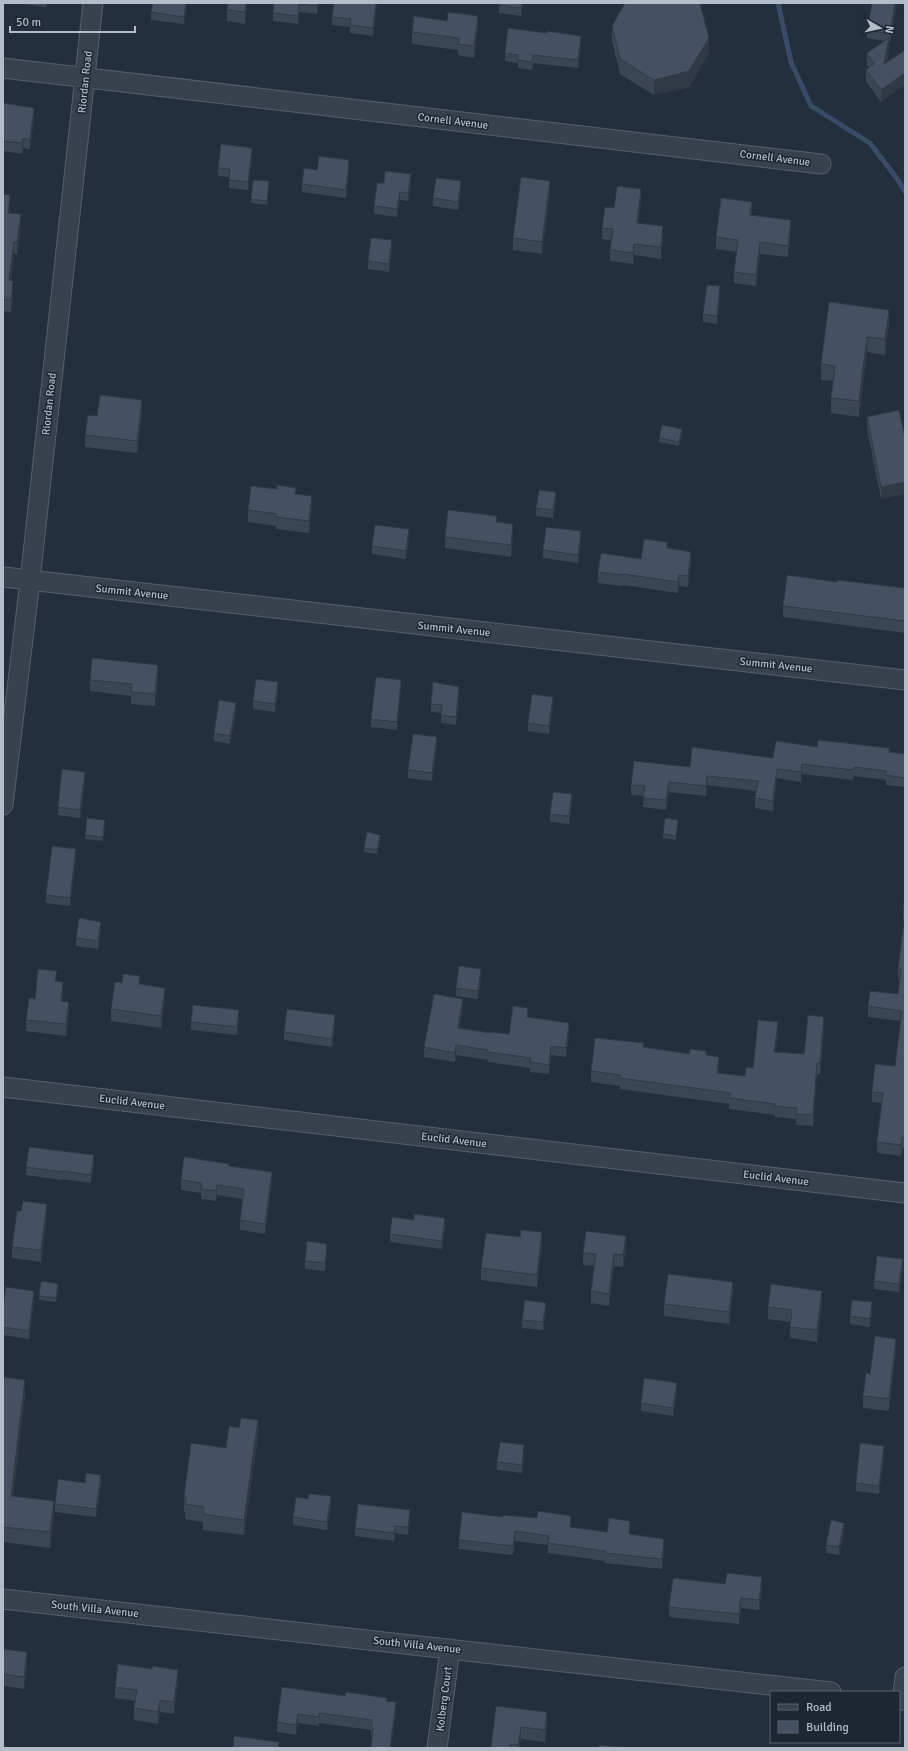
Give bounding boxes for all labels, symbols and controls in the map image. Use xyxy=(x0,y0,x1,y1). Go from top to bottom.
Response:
scale bar xyxy=(10,8,135,34)
north arrow xyxy=(860,8,900,48)
text: 50 m xyxy=(16,15,41,30)
text: N xyxy=(882,25,896,34)
street label: Riordan Road xyxy=(75,50,95,114)
street label: Cornell Avenue xyxy=(417,110,489,132)
street label: Cornell Avenue xyxy=(739,147,811,169)
street label: Riordan Road xyxy=(39,372,59,436)
street label: Summit Avenue xyxy=(95,582,169,602)
street label: Summit Avenue xyxy=(417,619,491,639)
street label: Summit Avenue xyxy=(739,655,813,675)
street label: Euclid Avenue xyxy=(98,1092,166,1112)
street label: Euclid Avenue xyxy=(420,1130,488,1150)
street label: Euclid Avenue xyxy=(742,1168,810,1188)
street label: South Villa Avenue xyxy=(50,1598,140,1620)
street label: South Villa Avenue xyxy=(372,1634,462,1656)
street label: Kolberg Court xyxy=(434,1666,454,1732)
legend xyxy=(770,1691,900,1743)
text: Road xyxy=(806,1700,832,1715)
text: Building xyxy=(806,1720,849,1735)

